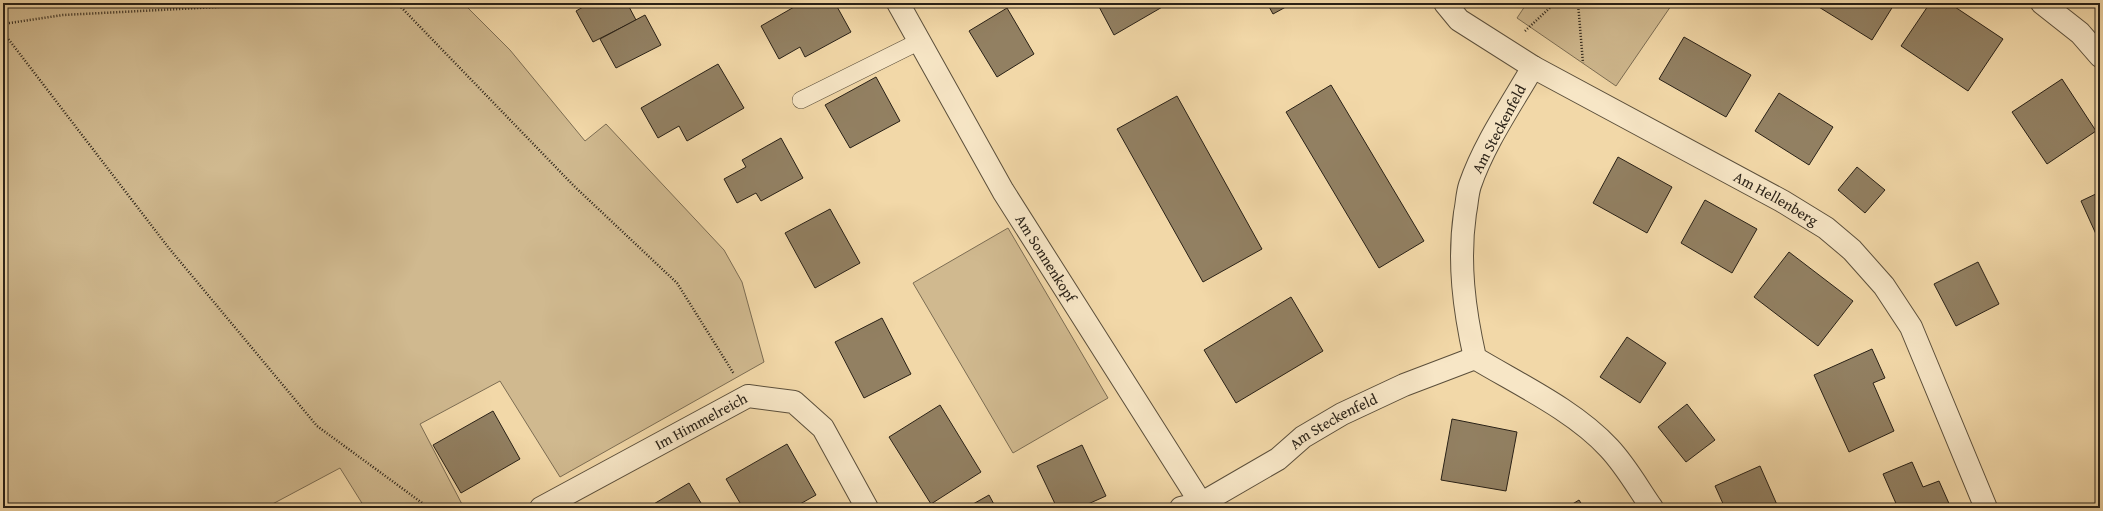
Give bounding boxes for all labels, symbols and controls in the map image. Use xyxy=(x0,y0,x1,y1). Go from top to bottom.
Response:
street label: Am Steckenfeld xyxy=(1466,81,1531,177)
street label: Am Hellenberg xyxy=(1730,166,1823,231)
street label: Am Sonnenkopf xyxy=(1010,210,1083,308)
street label: Im Himmelreich xyxy=(651,387,751,455)
street label: Am Steckenfeld xyxy=(1285,388,1381,454)

